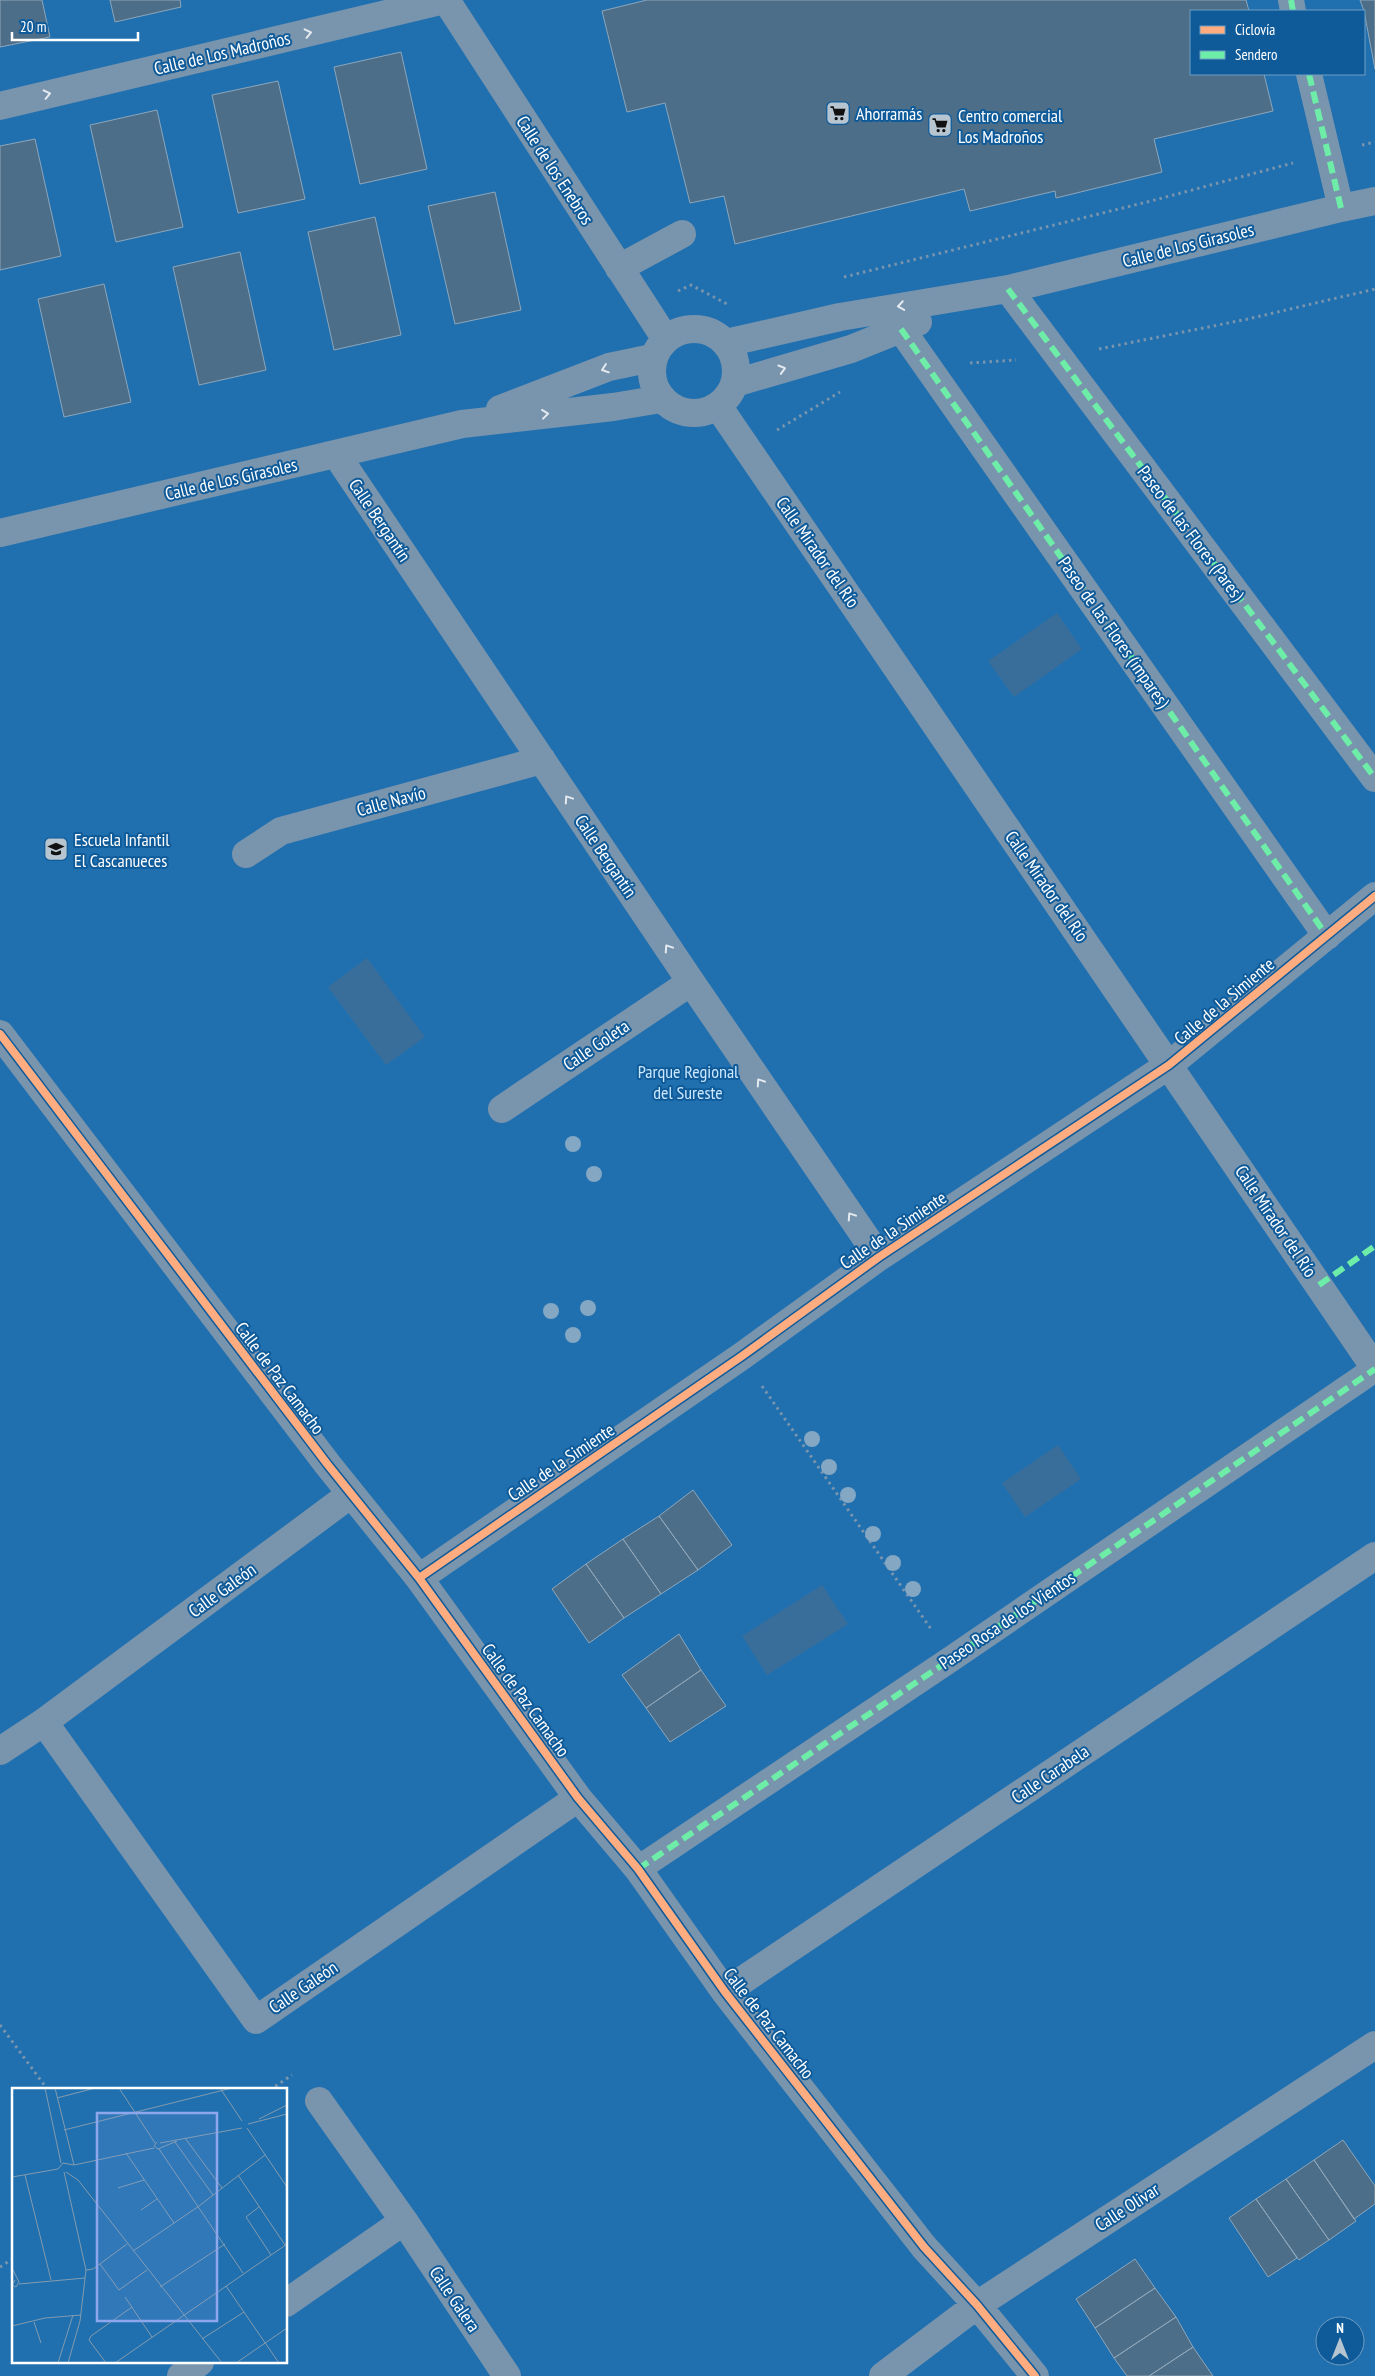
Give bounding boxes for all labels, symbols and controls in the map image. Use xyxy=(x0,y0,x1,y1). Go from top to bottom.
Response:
scale bar xyxy=(12,10,139,42)
legend xyxy=(1190,10,1365,75)
text: 20 m xyxy=(20,17,46,36)
text: Ciclovía xyxy=(1235,20,1275,39)
street label: Calle de Los Madroños xyxy=(152,26,292,80)
one-way arrow xyxy=(303,28,312,39)
text: Sendero xyxy=(1235,45,1277,64)
one-way arrow xyxy=(43,89,52,100)
supermarket icon: Ahorramás xyxy=(825,100,851,126)
place label: Ahorramás xyxy=(856,102,922,125)
place label: Centro comercial Los Madroños xyxy=(958,104,1063,148)
street label: Calle de los Enebros xyxy=(511,111,599,229)
supermarket icon: Centro comercial Los Madroños xyxy=(927,112,953,138)
street label: Calle de Los Girasoles xyxy=(1120,218,1256,272)
one-way arrow xyxy=(896,301,905,311)
one-way arrow xyxy=(601,364,610,374)
one-way arrow xyxy=(777,365,785,375)
one-way arrow xyxy=(541,409,549,420)
street label: Calle de Los Girasoles xyxy=(163,453,299,505)
street label: Paseo de las Flores (Pares) xyxy=(1133,461,1250,606)
street label: Calle Bergantín xyxy=(344,474,416,566)
street label: Calle Mirador del Río xyxy=(771,492,865,612)
street label: Paseo de las Flores (impares) xyxy=(1053,552,1175,713)
street label: Calle Navío xyxy=(354,781,428,821)
one-way arrow xyxy=(565,795,574,804)
street label: Calle Bergantín xyxy=(570,810,642,902)
street label: Calle Mirador del Río xyxy=(1000,826,1094,946)
place label: Escuela Infantil El Cascanueces xyxy=(74,828,170,872)
school or university icon: Escuela Infantil El Cascanueces xyxy=(43,836,69,862)
one-way arrow xyxy=(665,944,674,954)
street label: Calle de la Simiente xyxy=(1169,952,1279,1050)
street label: Calle Goleta xyxy=(558,1014,634,1076)
park label: Parque Regional del Sureste xyxy=(638,1060,739,1104)
one-way arrow xyxy=(757,1079,766,1088)
street label: Calle Mirador del Río xyxy=(1230,1161,1322,1282)
street label: Calle de la Simiente xyxy=(835,1186,951,1274)
one-way arrow xyxy=(848,1213,858,1222)
street label: Calle de Paz Camacho xyxy=(230,1317,330,1439)
street label: Calle de la Simiente xyxy=(503,1418,619,1506)
street label: Calle Galeón xyxy=(184,1558,260,1622)
street label: Paseo Rosa de los Vientos xyxy=(935,1566,1079,1674)
street label: Calle de Paz Camacho xyxy=(477,1639,575,1761)
street label: Calle Carabela xyxy=(1007,1740,1093,1808)
street label: Calle Galeón xyxy=(264,1956,342,2018)
street label: Calle de Paz Camacho xyxy=(718,1963,820,2083)
inset map xyxy=(12,2088,288,2364)
street label: Calle Olivar xyxy=(1091,2178,1163,2236)
street label: Calle Galera xyxy=(425,2262,485,2336)
north arrow xyxy=(1315,2316,1365,2366)
text: N xyxy=(1336,2319,1344,2337)

